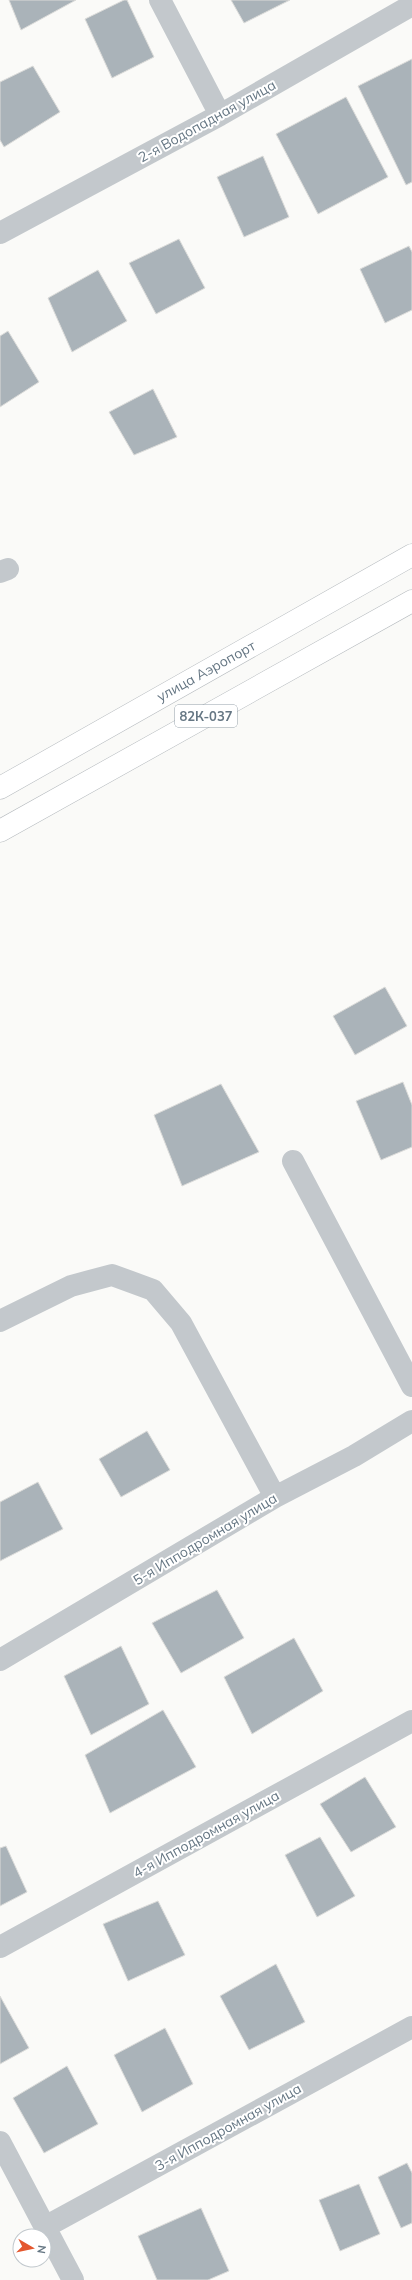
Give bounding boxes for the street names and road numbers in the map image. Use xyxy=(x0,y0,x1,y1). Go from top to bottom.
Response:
street label: 2-я Водопадная улица xyxy=(135,76,279,166)
street label: улица Аэропорт xyxy=(153,636,259,706)
road number: 82К-037 xyxy=(175,705,237,727)
street label: 5-я Ипподромная улица xyxy=(130,1489,280,1589)
street label: 4-я Ипподромная улица xyxy=(130,1786,282,1882)
street label: 3-я Ипподромная улица xyxy=(152,2079,304,2175)

